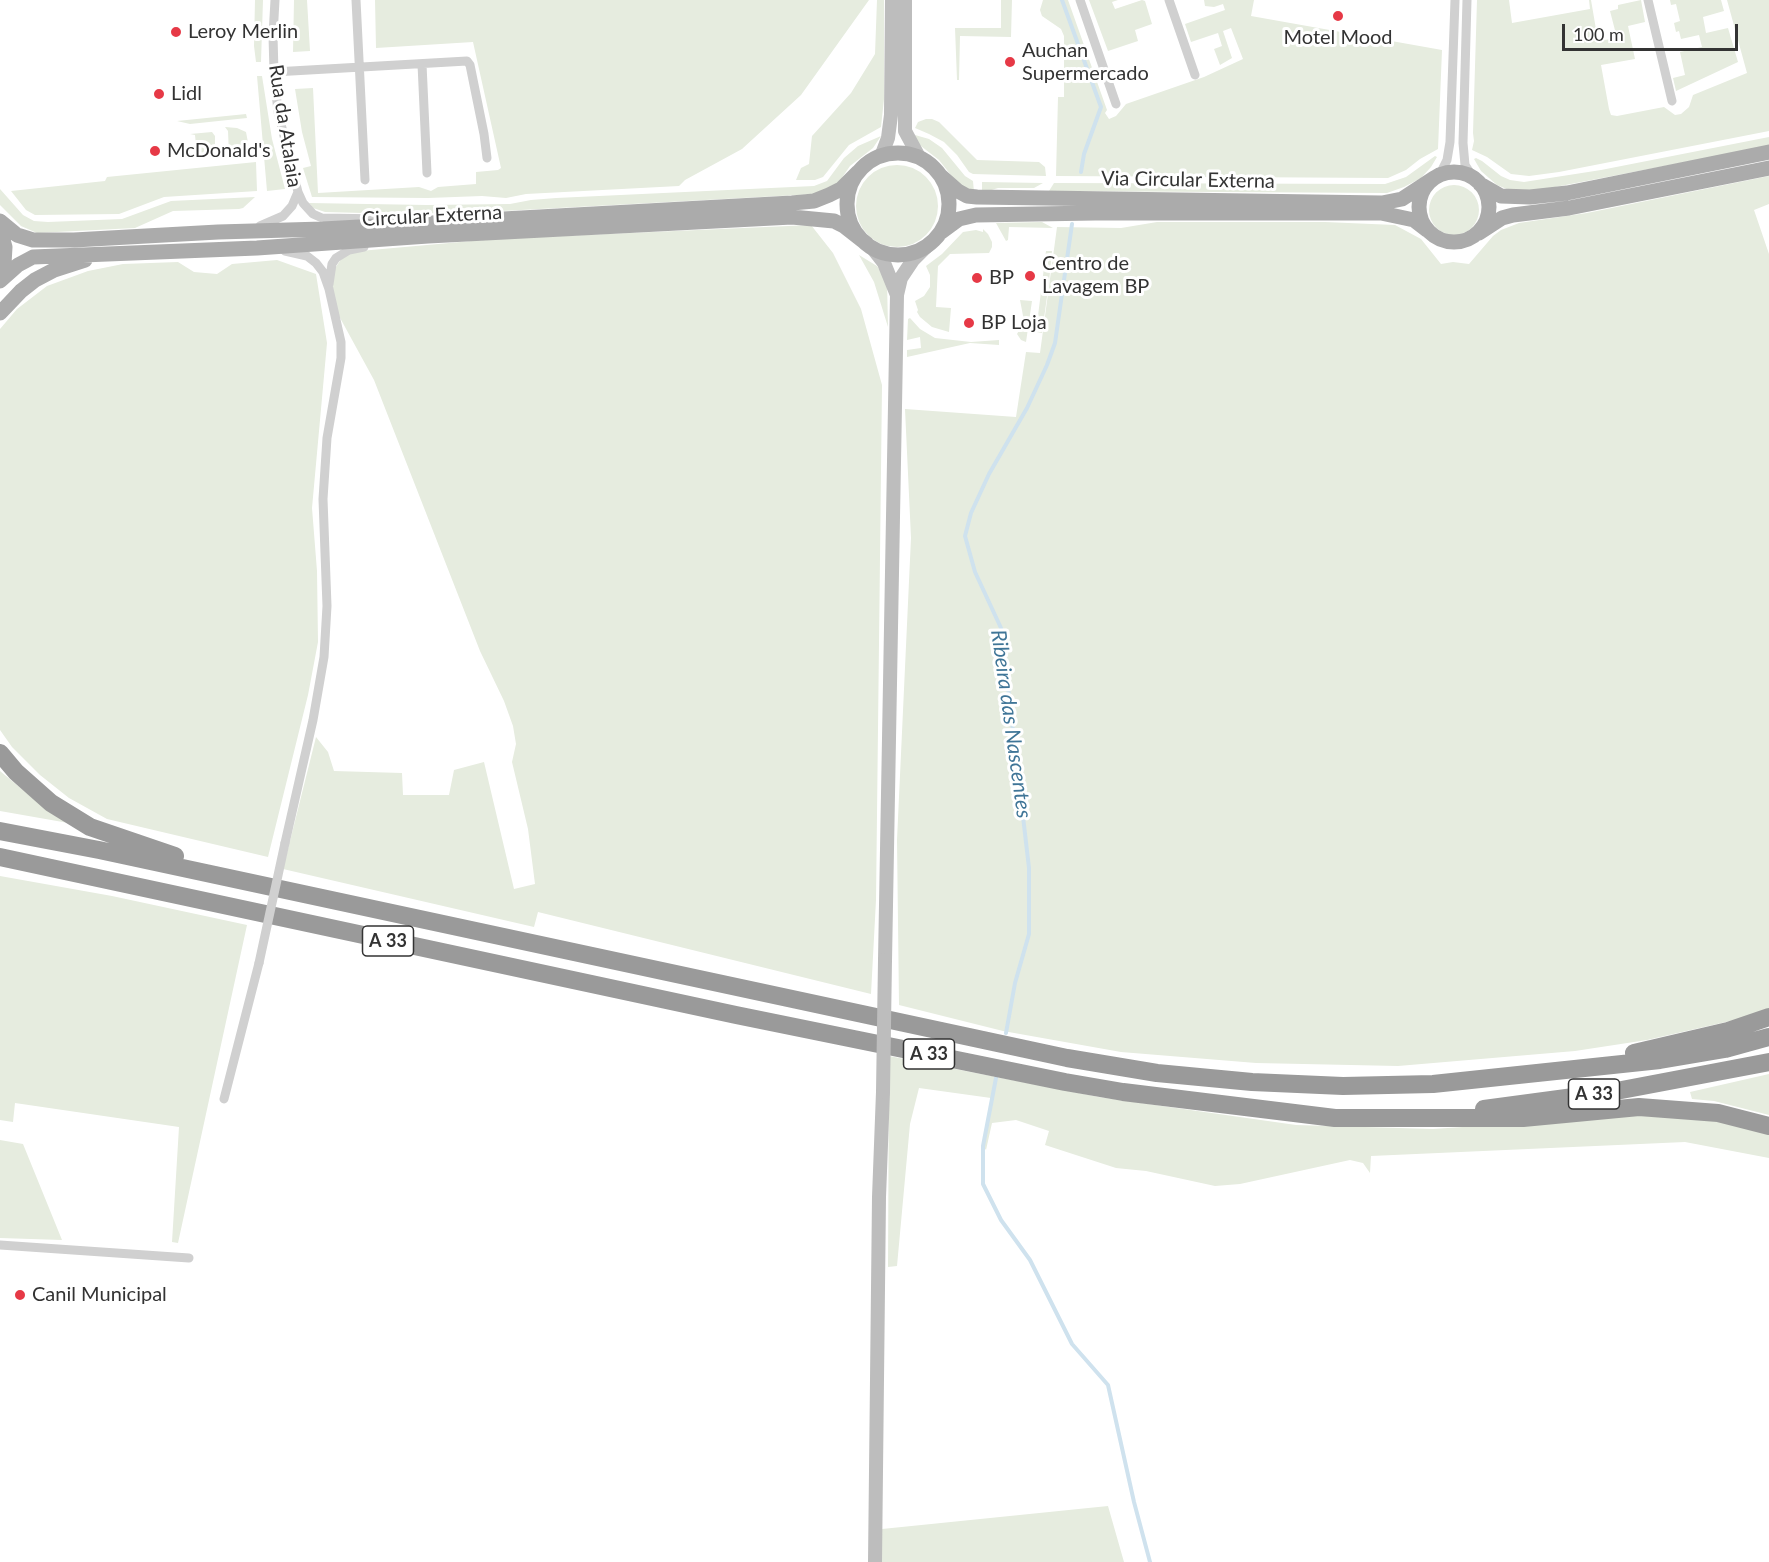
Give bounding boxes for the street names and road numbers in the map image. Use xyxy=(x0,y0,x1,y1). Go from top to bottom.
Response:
street label: Rua da Atalaia xyxy=(263,63,307,189)
street label: Via Circular Externa xyxy=(1101,166,1275,194)
street label: Circular Externa xyxy=(361,200,503,232)
road number: A 33 xyxy=(362,926,414,956)
road number: A 33 xyxy=(904,1039,954,1069)
road number: A 33 xyxy=(1568,1079,1620,1109)

